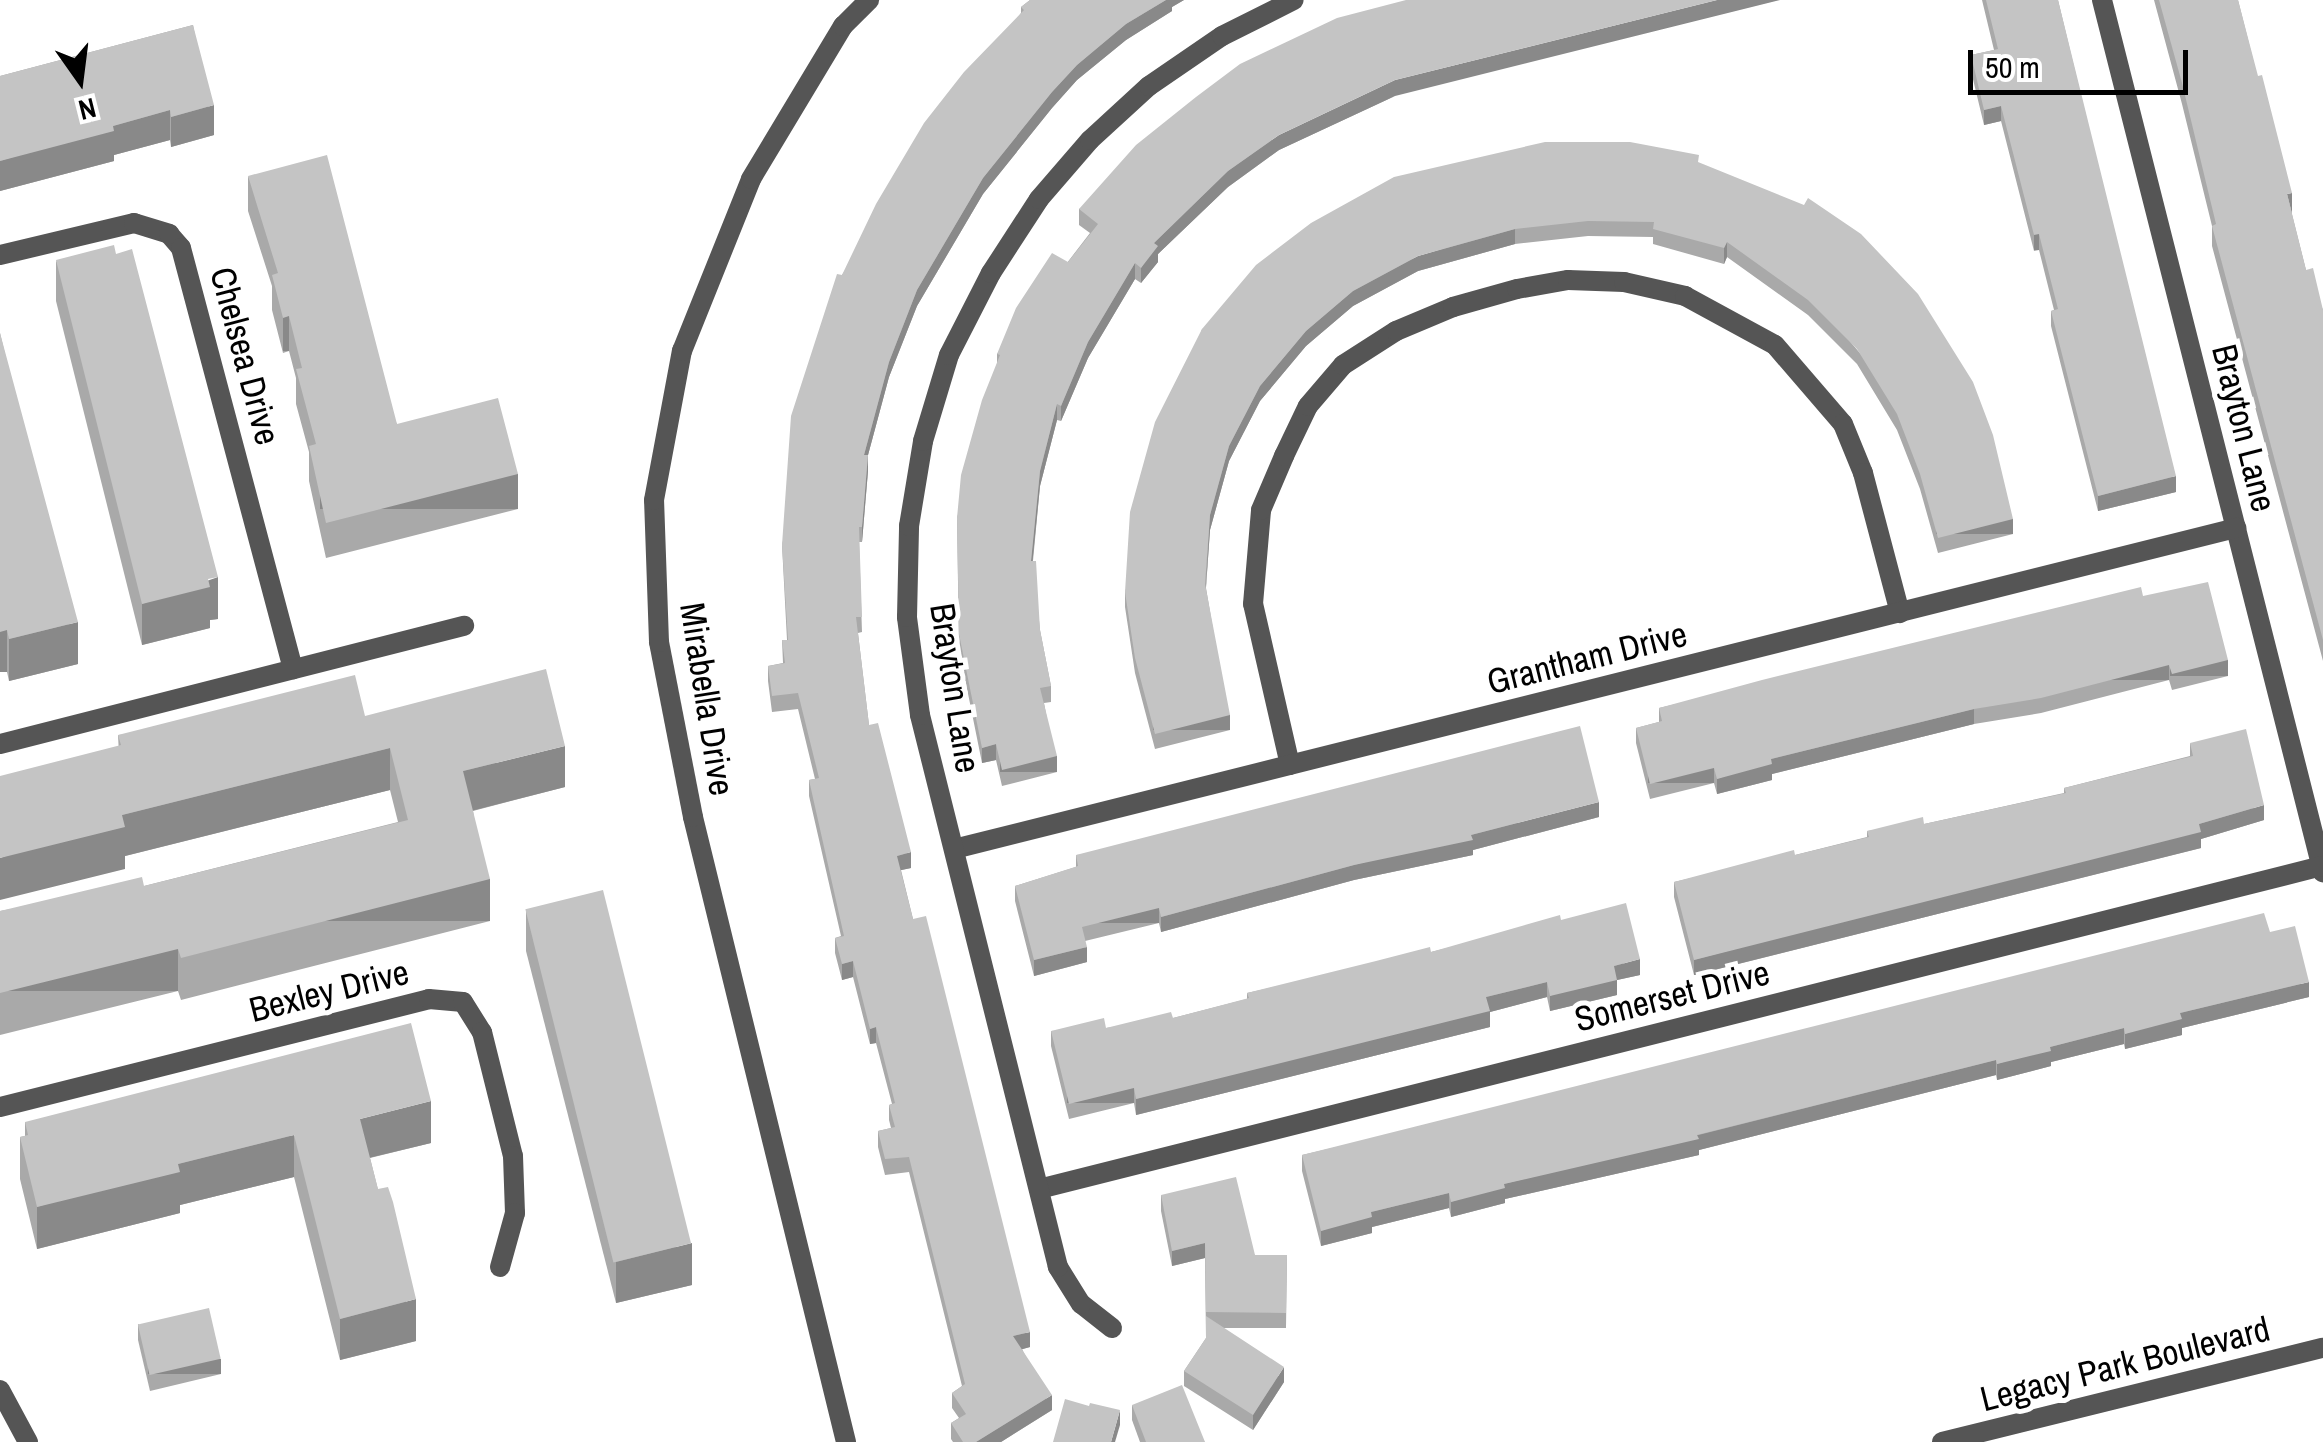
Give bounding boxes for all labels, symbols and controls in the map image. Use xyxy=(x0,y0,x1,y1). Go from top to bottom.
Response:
north arrow xyxy=(30,30,130,130)
scale bar xyxy=(1973,30,2193,92)
text: 50 m xyxy=(1985,47,2040,87)
text: N xyxy=(75,89,100,130)
street label: Chelsea Drive xyxy=(201,263,289,449)
street label: Brayton Lane xyxy=(2203,340,2285,516)
street label: Mirabella Drive xyxy=(671,600,743,798)
street label: Brayton Lane xyxy=(921,600,989,776)
street label: Grantham Drive xyxy=(1483,613,1691,703)
street label: Bexley Drive xyxy=(245,951,413,1031)
street label: Somerset Drive xyxy=(1570,952,1774,1040)
street label: Legacy Park Boulevard xyxy=(1976,1308,2274,1420)

